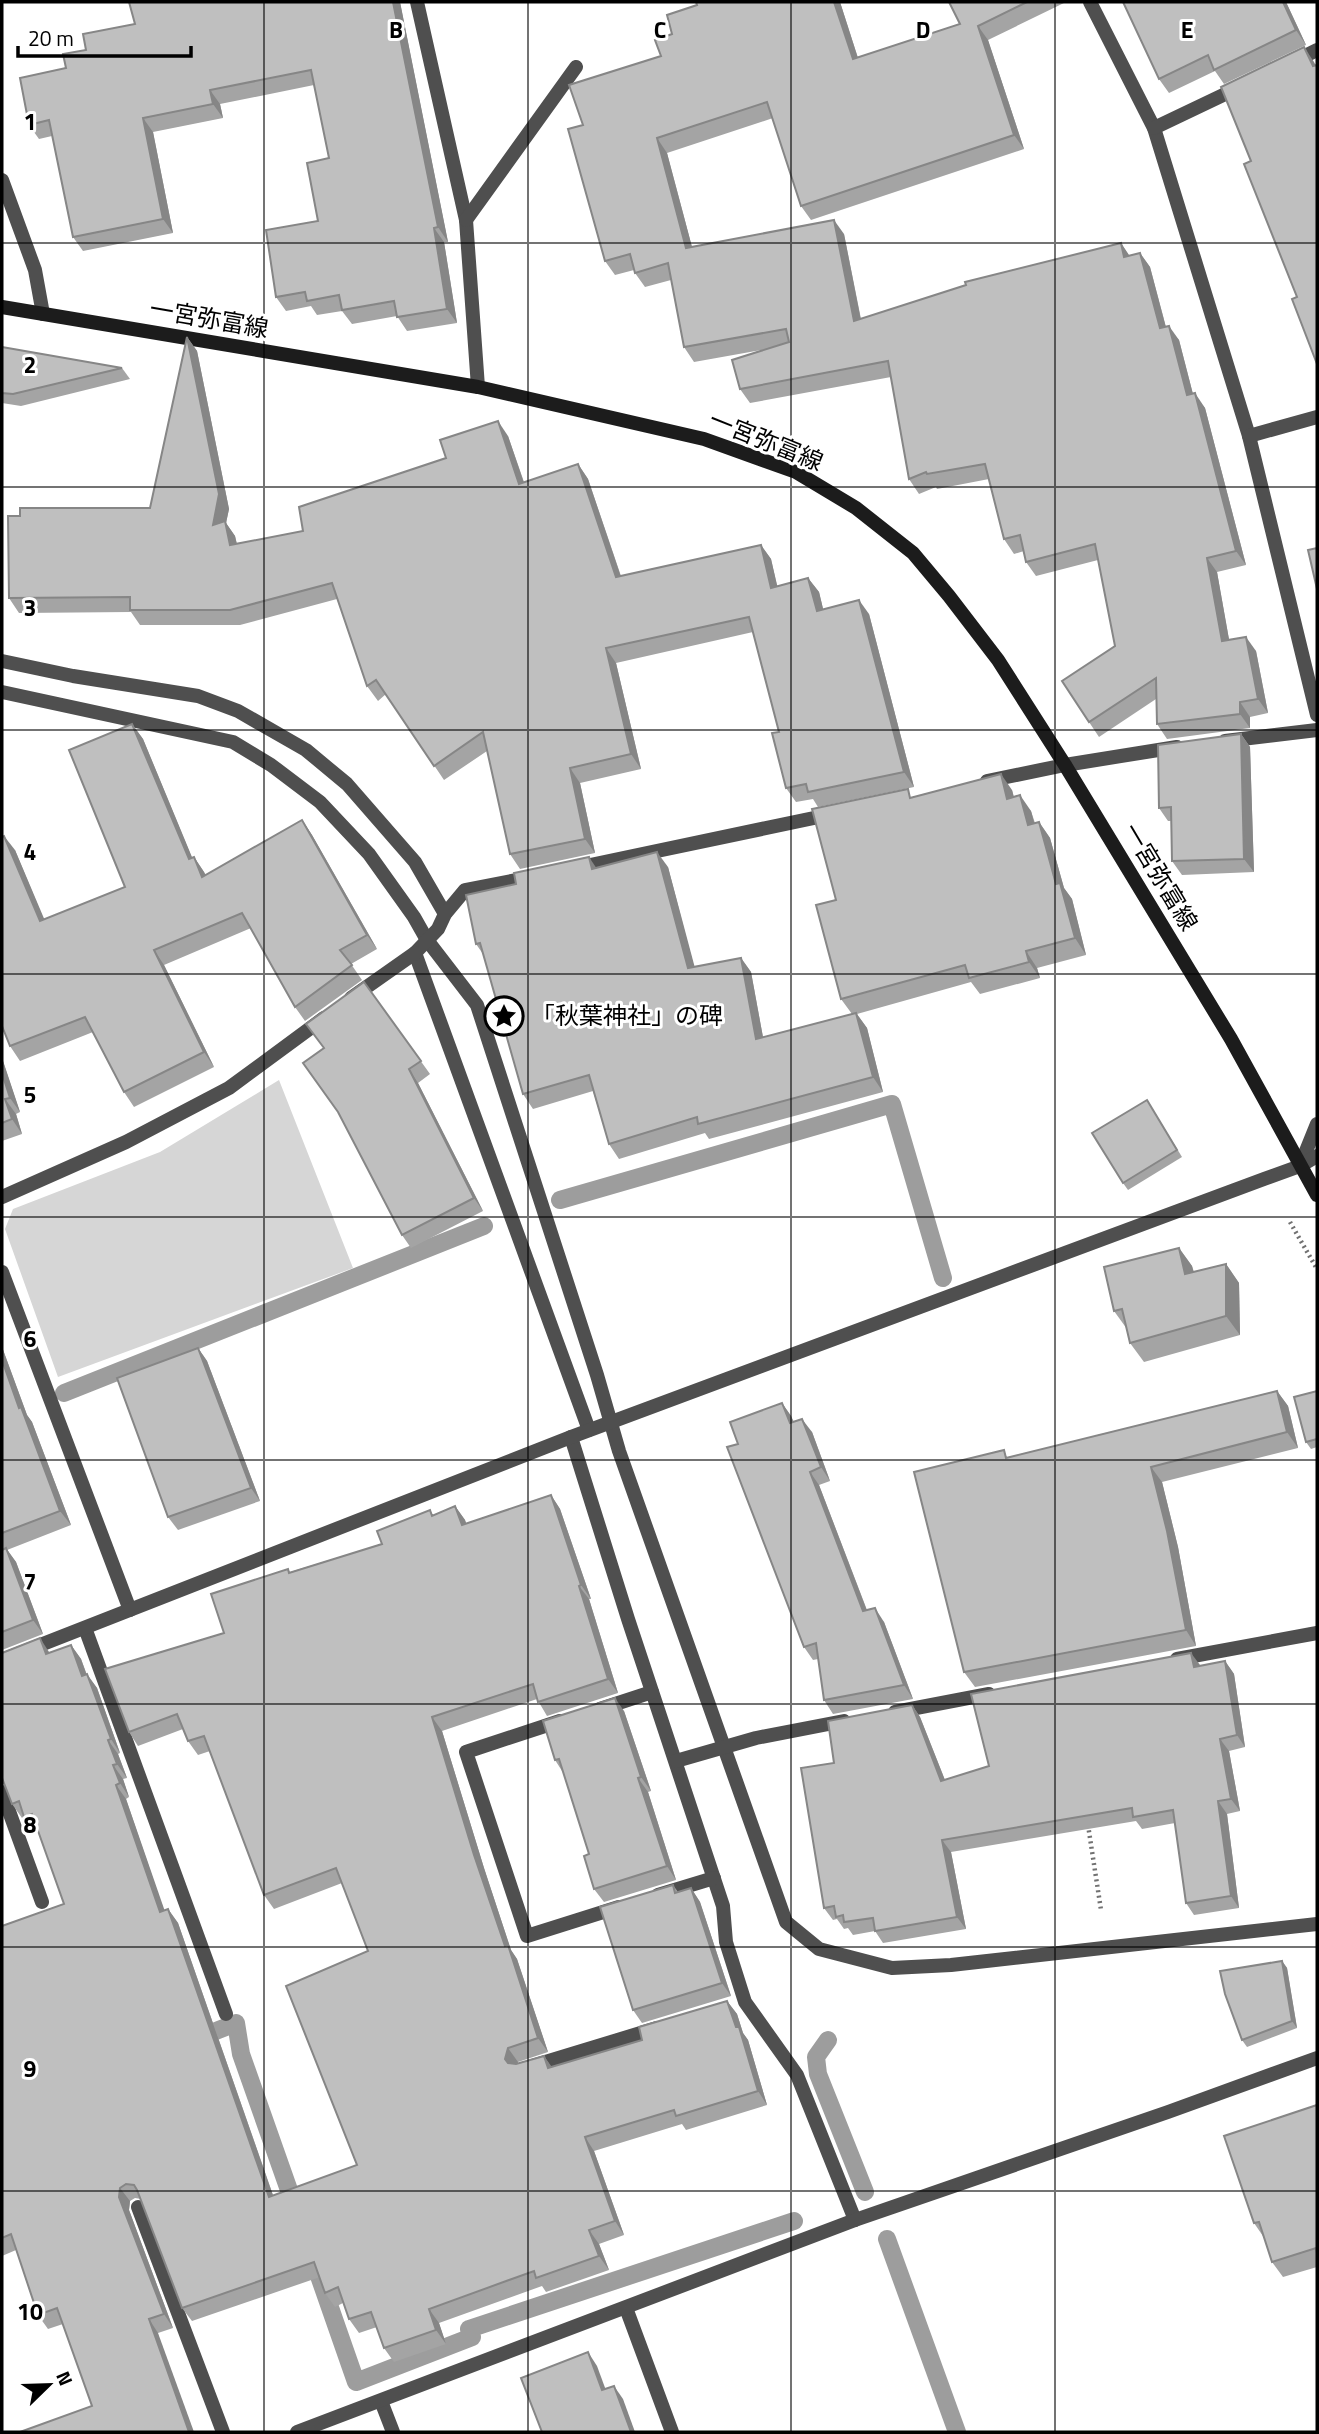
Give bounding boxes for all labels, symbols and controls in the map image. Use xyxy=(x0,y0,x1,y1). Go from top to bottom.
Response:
text: B xyxy=(389,12,403,47)
text: C xyxy=(654,12,666,47)
text: D xyxy=(916,12,930,47)
text: E xyxy=(1181,12,1193,47)
scale bar xyxy=(18,14,191,58)
text: 20 m xyxy=(28,22,74,54)
text: 1 xyxy=(24,104,36,139)
street label: 一宮弥富線 xyxy=(147,290,271,346)
text: 2 xyxy=(24,347,36,382)
street label: 一宮弥富線 xyxy=(704,401,829,479)
text: 3 xyxy=(24,590,36,625)
street label: 一宮弥富線 xyxy=(1115,816,1207,937)
text: 4 xyxy=(24,834,36,869)
place icon: 「秋葉神社」の碑 xyxy=(483,995,525,1037)
place label: 「秋葉神社」の碑 xyxy=(531,997,723,1033)
text: 5 xyxy=(24,1077,36,1112)
text: 6 xyxy=(24,1321,37,1356)
text: 7 xyxy=(24,1564,36,1599)
text: 8 xyxy=(24,1807,37,1842)
text: 9 xyxy=(24,2051,37,2086)
text: 10 xyxy=(17,2294,43,2329)
north arrow xyxy=(14,2350,84,2420)
text: N xyxy=(49,2366,81,2390)

